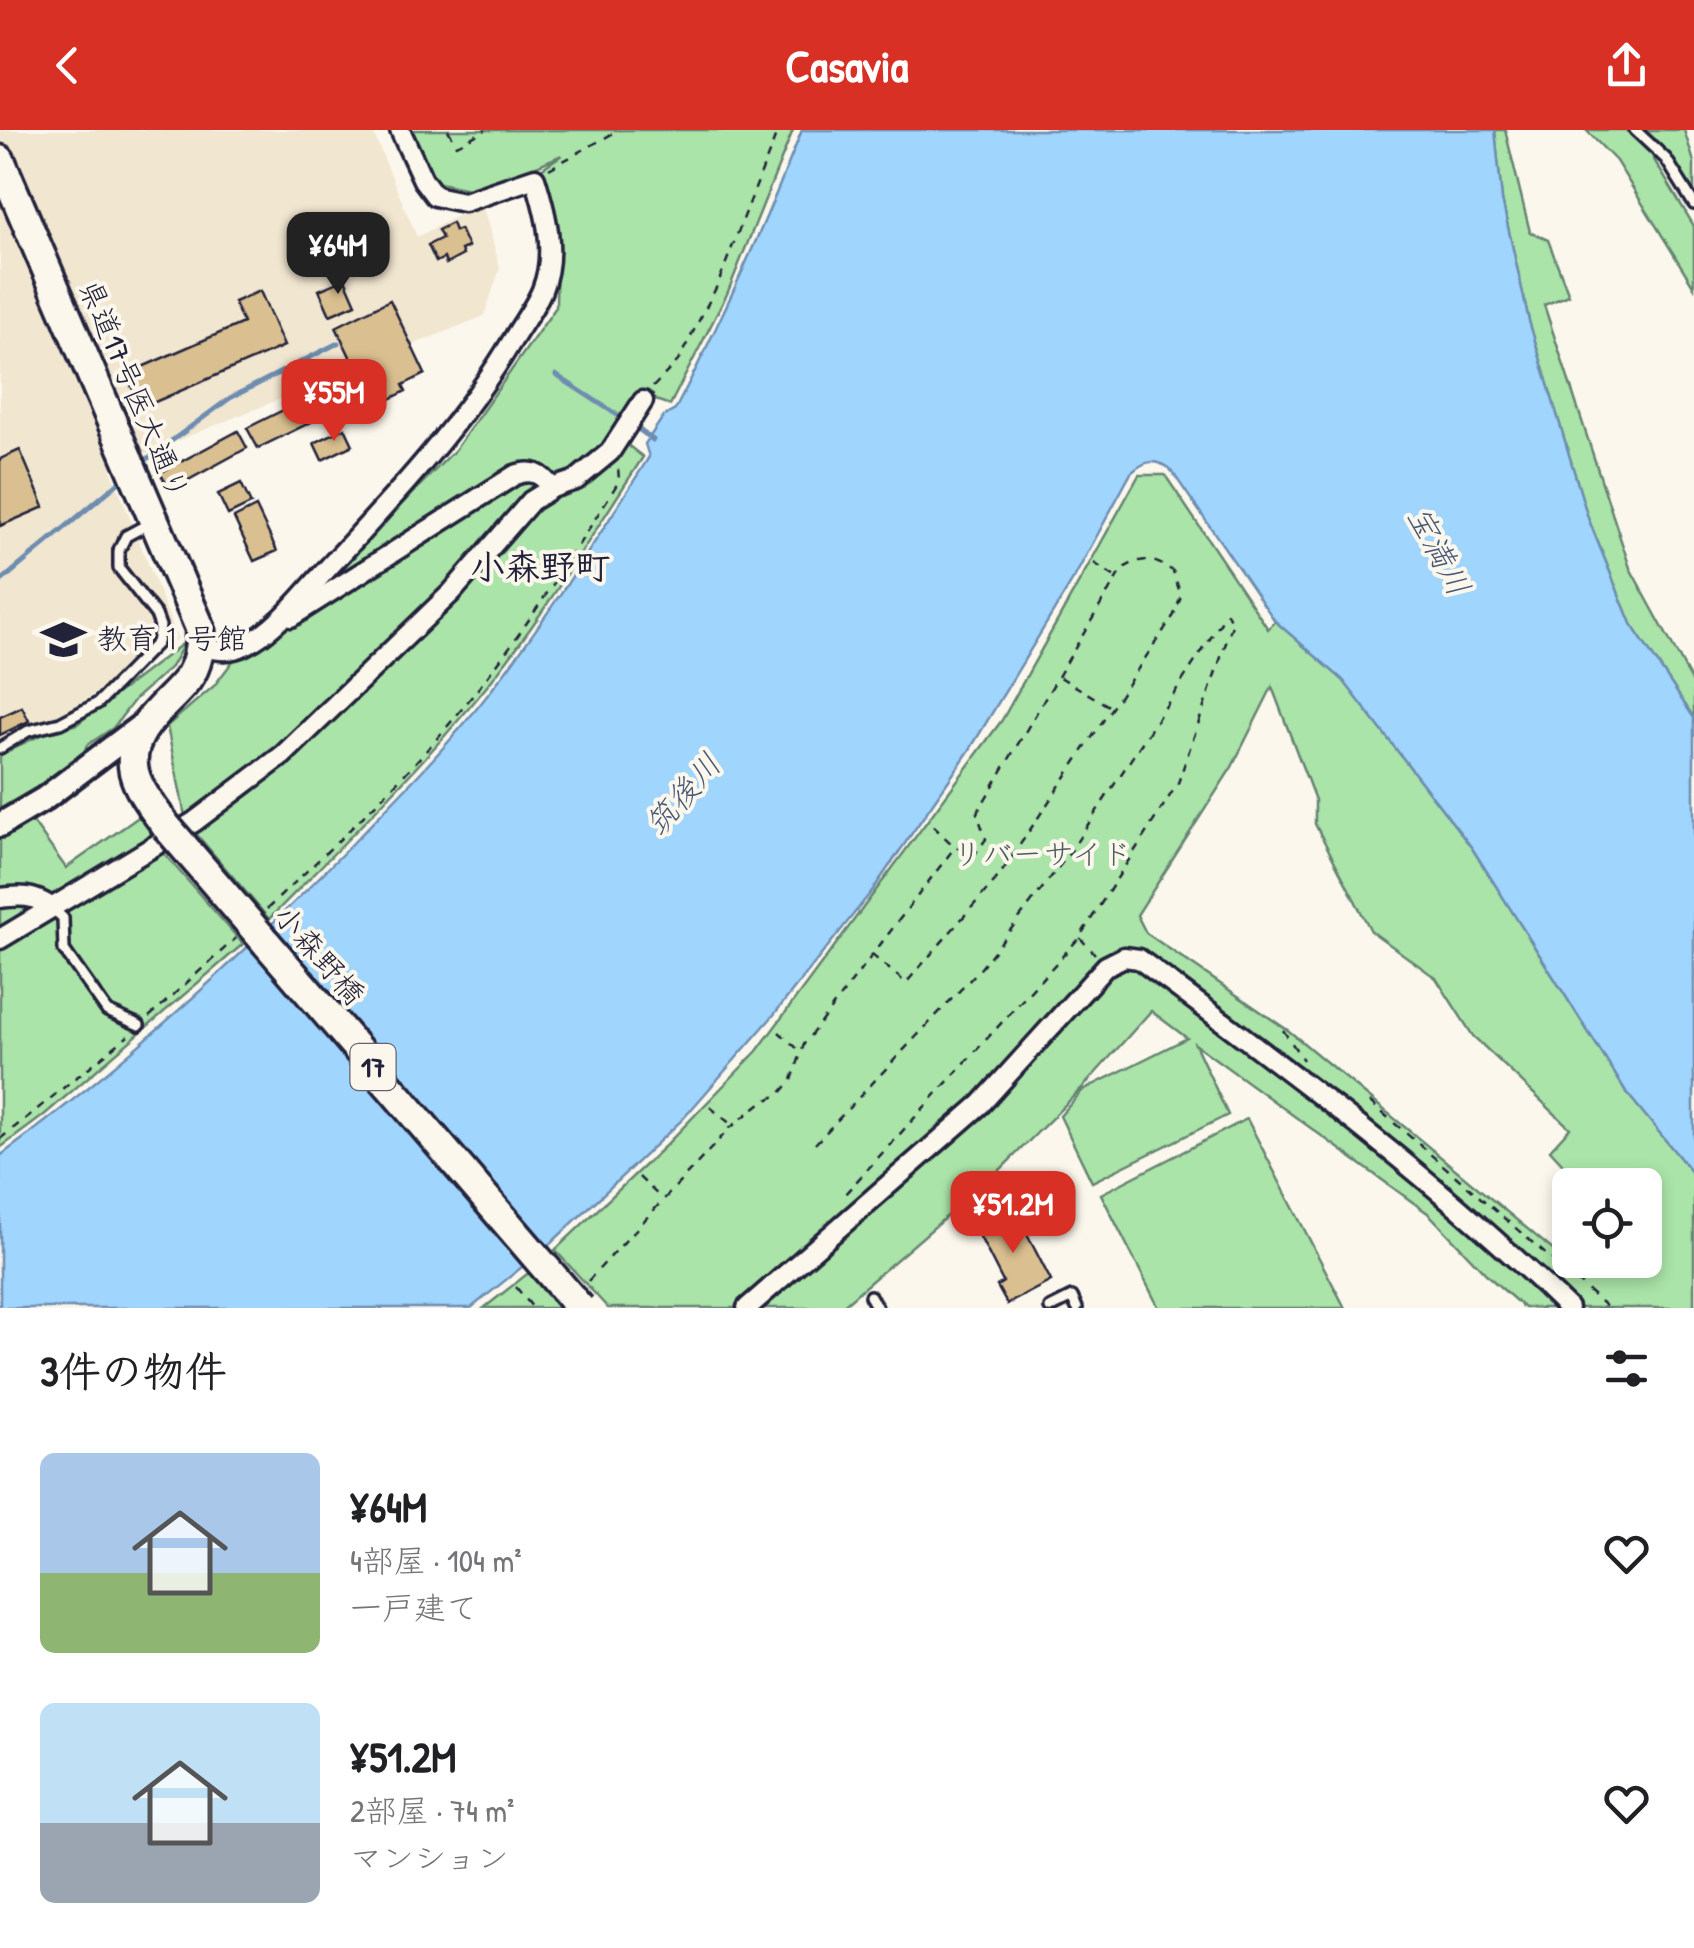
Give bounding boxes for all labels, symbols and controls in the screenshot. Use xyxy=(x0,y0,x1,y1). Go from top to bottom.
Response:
text: Casavia xyxy=(786,35,909,96)
icon: back xyxy=(40,38,95,93)
icon: share xyxy=(1599,38,1654,93)
pin: ¥64M xyxy=(279,212,397,297)
text: ¥64M xyxy=(309,223,367,266)
street label: 県道17号医大通り xyxy=(70,273,199,506)
pin: ¥55M xyxy=(275,359,393,444)
text: ¥55M xyxy=(304,370,364,413)
water label: 宝満川 xyxy=(1398,498,1481,603)
district label: 小森野町 xyxy=(470,543,610,590)
school or university icon: 教育１号館 xyxy=(40,615,88,663)
place label: 教育１号館 xyxy=(97,618,247,658)
water label: 筑後川 xyxy=(635,743,730,844)
park label: リバーサイド xyxy=(952,833,1132,873)
street label: 小森野橋 xyxy=(265,896,374,1013)
road number: 17 xyxy=(350,1044,396,1090)
map controls xyxy=(1552,1168,1662,1278)
button: locate xyxy=(1552,1168,1662,1278)
pin: ¥51.2M xyxy=(932,1171,1094,1256)
text: ¥51.2M xyxy=(973,1182,1053,1225)
icon: filters xyxy=(1599,1341,1654,1396)
text: 3件の物件 xyxy=(40,1342,227,1399)
text: ¥64M xyxy=(350,1478,427,1535)
icon: home xyxy=(120,1493,240,1613)
icon: heart xyxy=(1599,1526,1654,1581)
text: 4部屋 · 104 m² xyxy=(350,1539,522,1582)
text: 一戸建て xyxy=(350,1586,478,1629)
text: ¥51.2M xyxy=(350,1728,456,1785)
icon: home xyxy=(120,1743,240,1863)
icon: heart xyxy=(1599,1776,1654,1831)
text: 2部屋 · 74 m² xyxy=(350,1789,514,1832)
text: マンション xyxy=(350,1836,509,1879)

